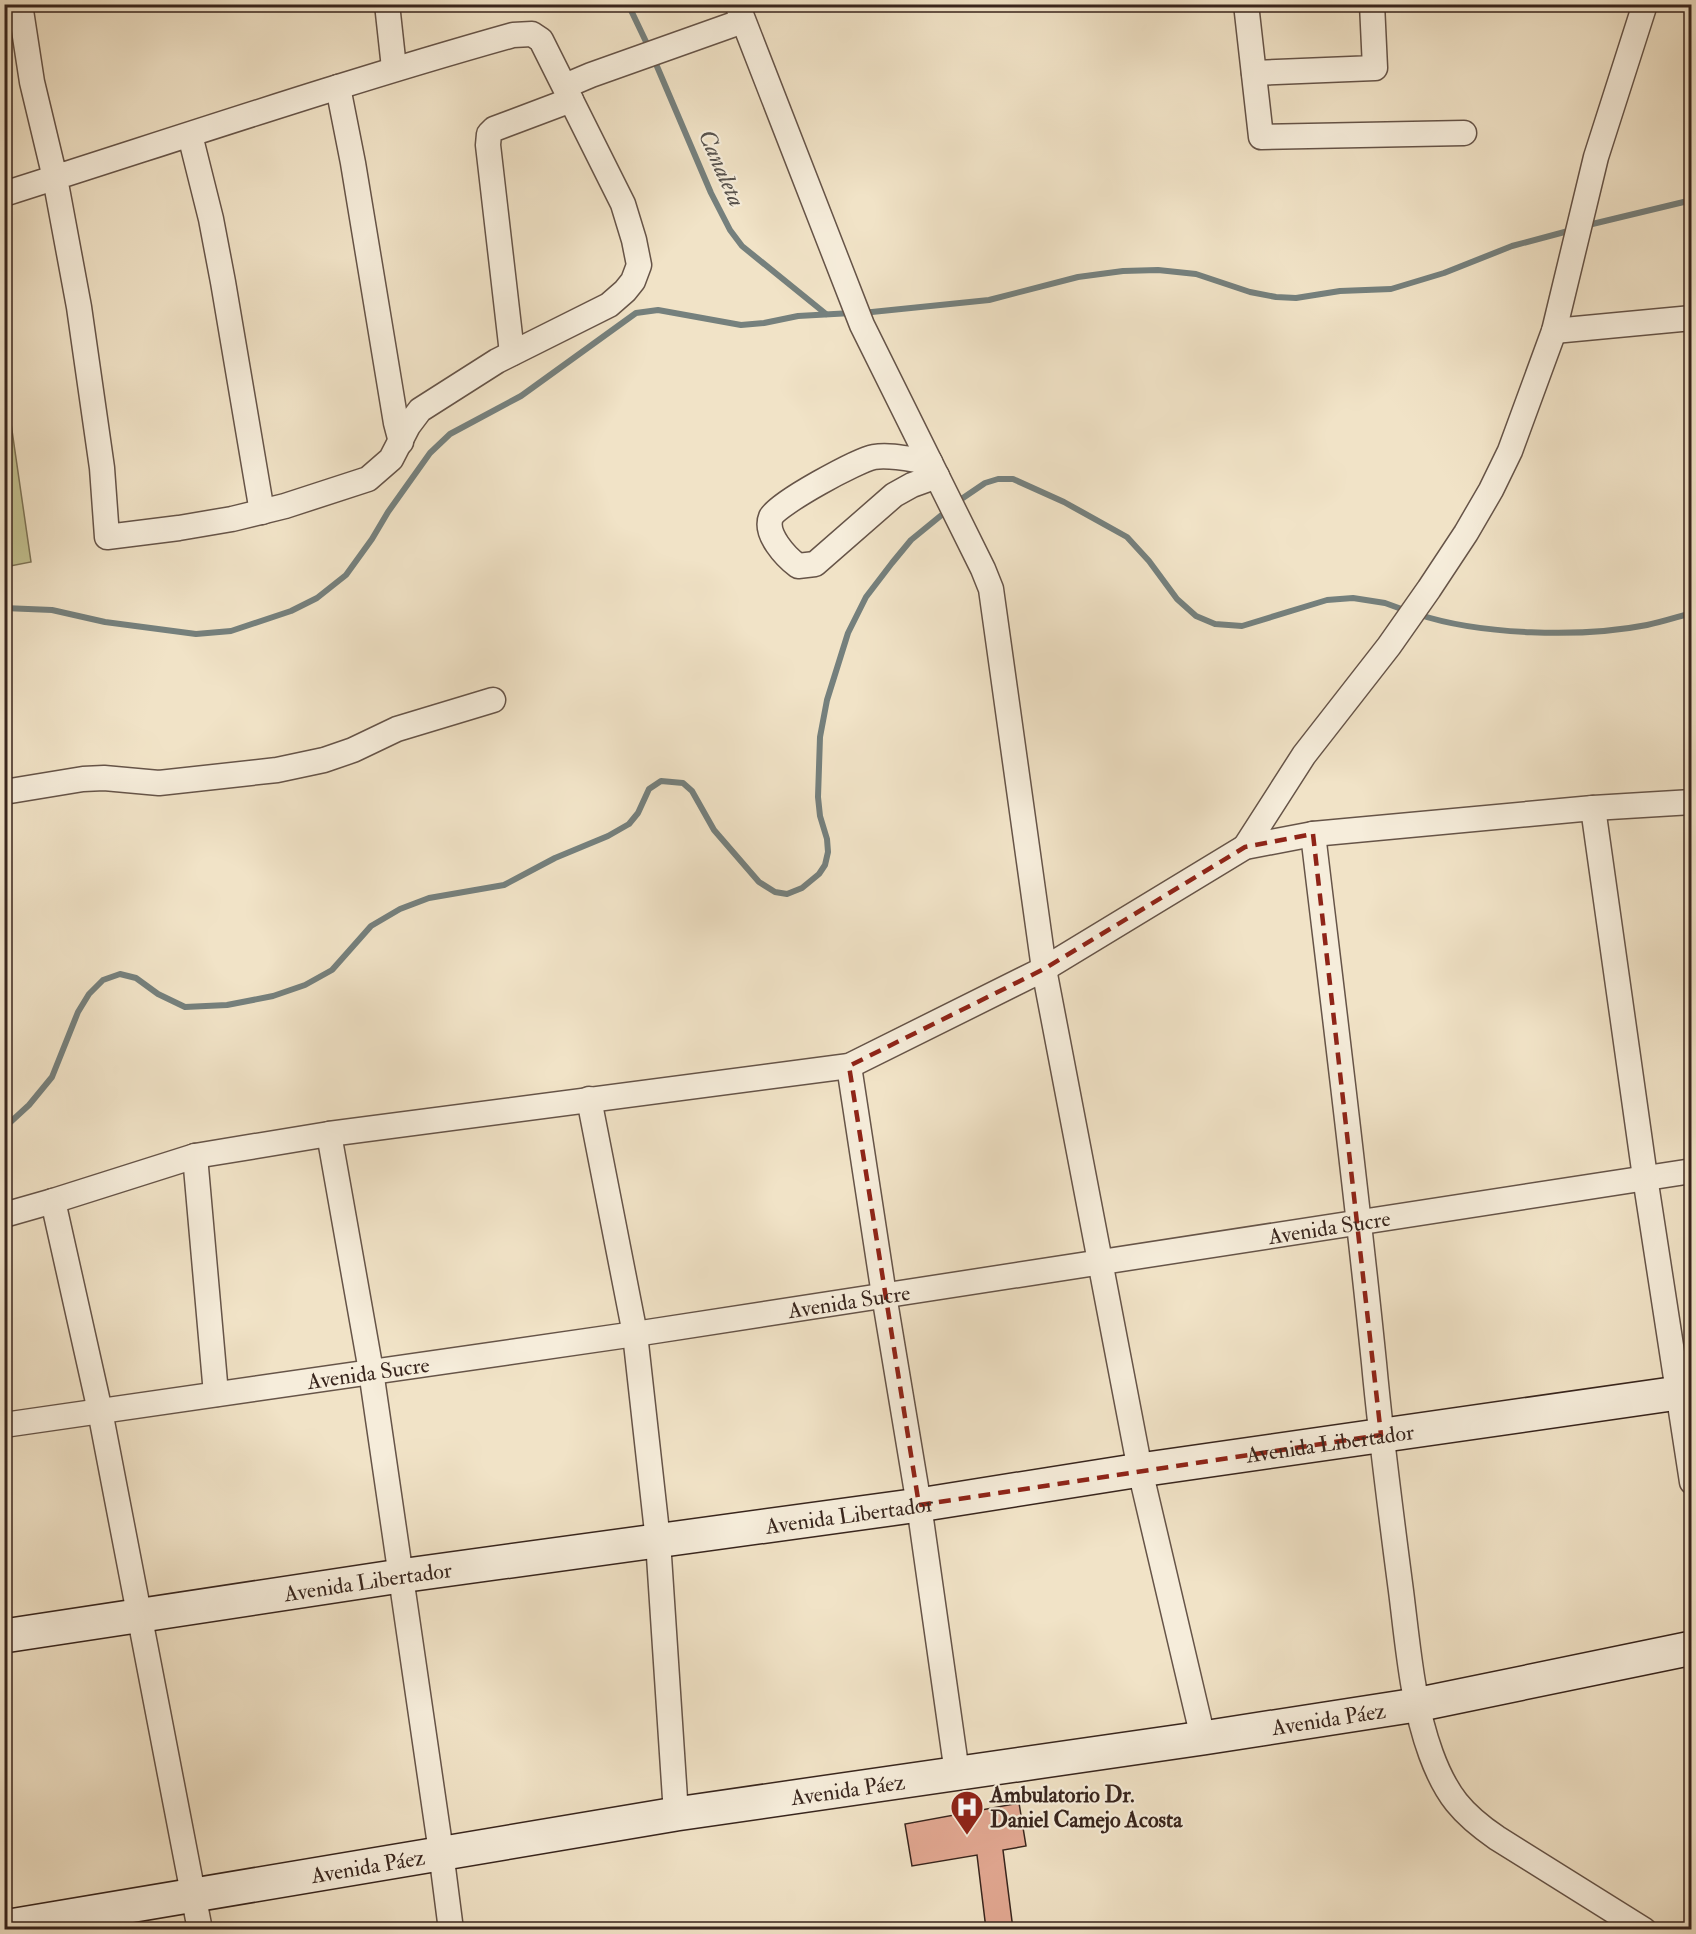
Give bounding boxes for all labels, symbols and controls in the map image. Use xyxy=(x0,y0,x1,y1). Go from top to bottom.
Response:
water label: Canaleta xyxy=(691,125,752,212)
street label: Avenida Sucre xyxy=(1265,1205,1392,1251)
street label: Avenida Sucre xyxy=(785,1279,912,1325)
street label: Avenida Sucre xyxy=(304,1351,431,1396)
street label: Avenida Libertador xyxy=(1243,1418,1417,1470)
street label: Avenida Libertador xyxy=(763,1490,936,1541)
street label: Avenida Libertador xyxy=(281,1556,454,1609)
street label: Avenida Páez xyxy=(1269,1697,1388,1742)
street label: Avenida Páez xyxy=(788,1768,907,1812)
place label: Ambulatorio Dr. Daniel Camejo Acosta xyxy=(989,1781,1183,1834)
hospital icon: Ambulatorio Dr. Daniel Camejo Acosta xyxy=(949,1789,985,1836)
street label: Avenida Páez xyxy=(308,1843,427,1890)

